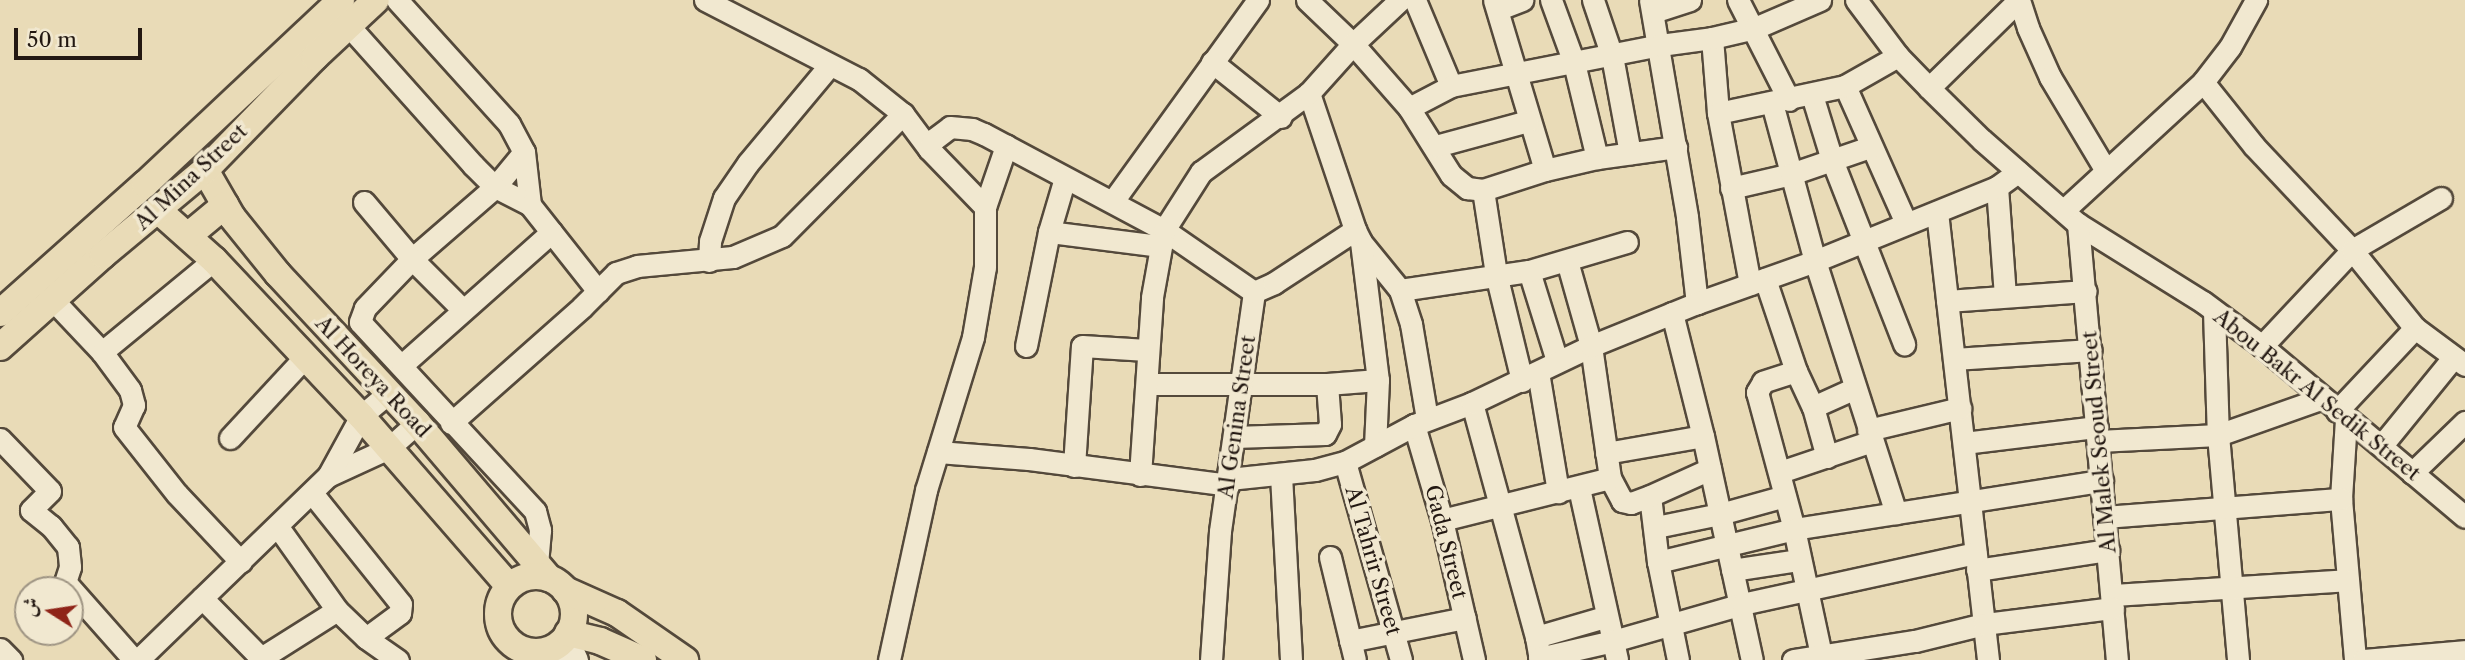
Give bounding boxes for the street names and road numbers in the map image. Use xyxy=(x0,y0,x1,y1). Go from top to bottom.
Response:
street label: Al Mina Street xyxy=(130,119,252,235)
street label: Abou Bakr Al Sedik Street xyxy=(2208,303,2426,487)
street label: Al Horeya Road xyxy=(310,311,436,443)
street label: Al Malek Seoud Street xyxy=(2077,330,2121,554)
street label: Al Genina Street xyxy=(1213,334,1261,500)
street label: Gada Street xyxy=(1420,482,1472,602)
street label: Al Tahrir Street xyxy=(1340,483,1406,639)

